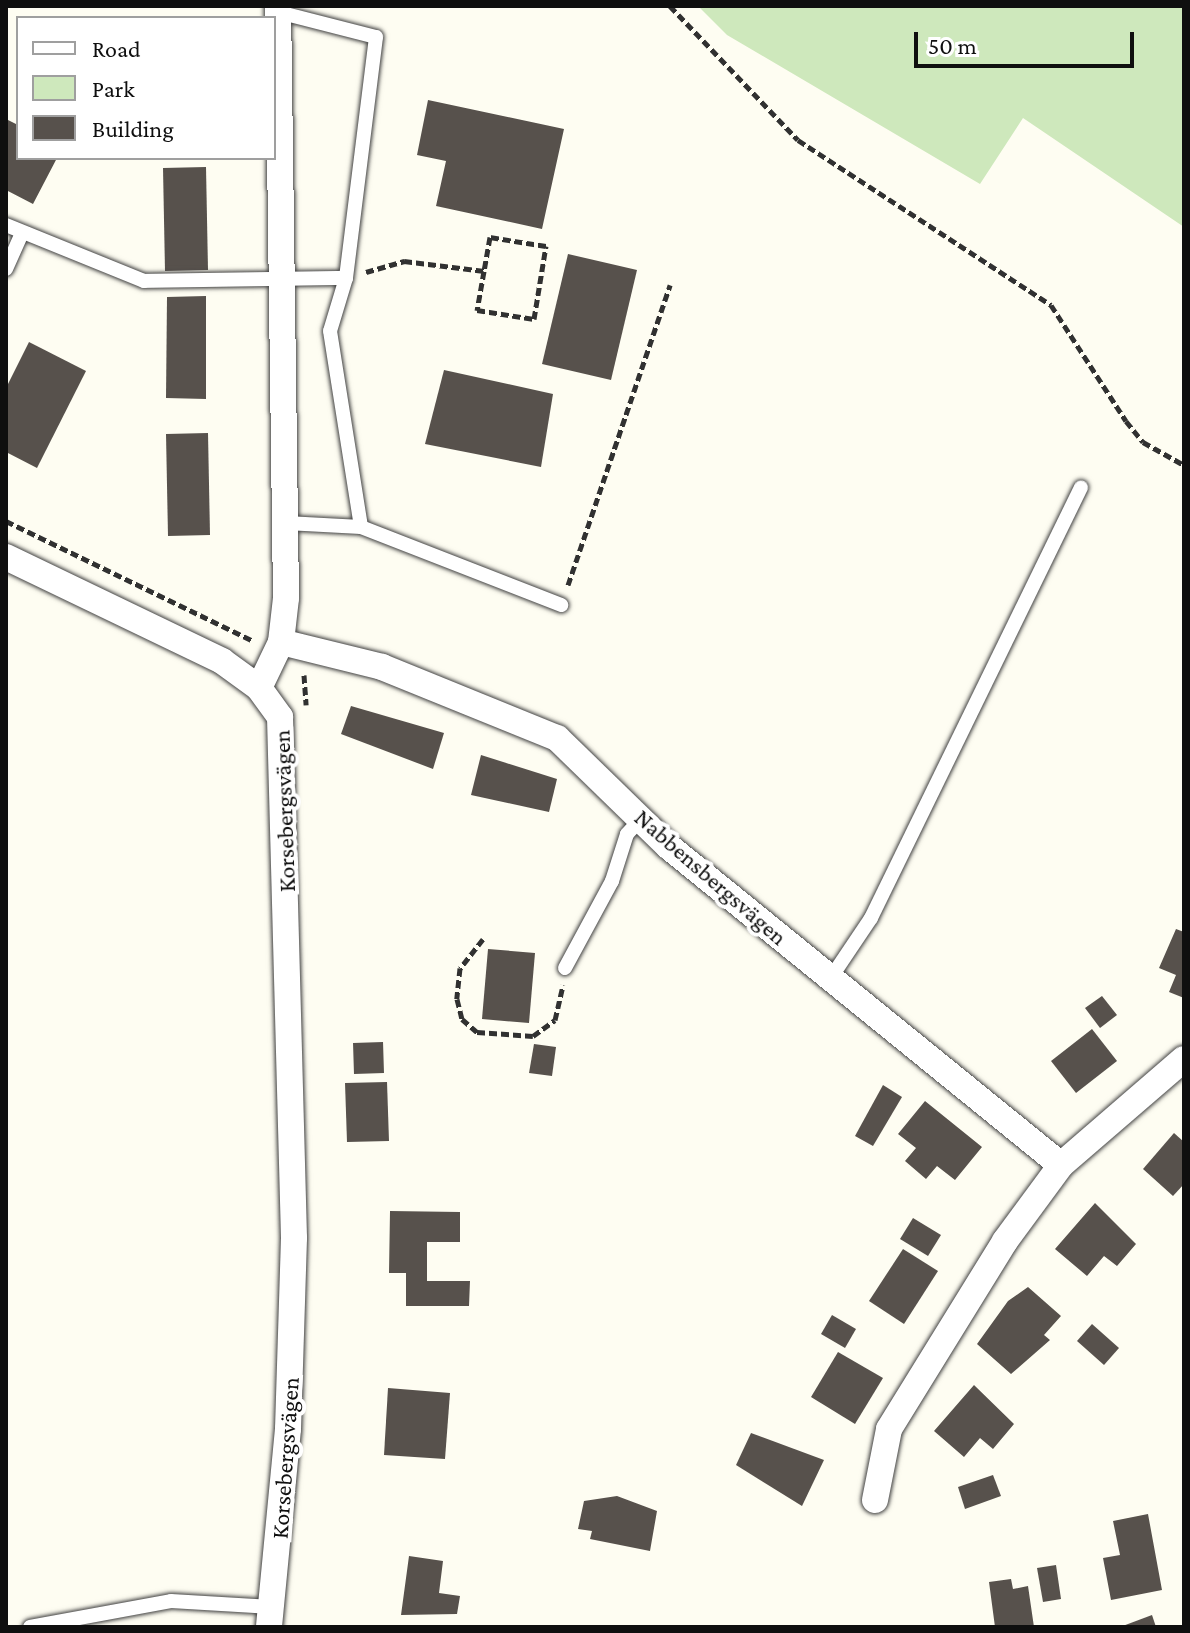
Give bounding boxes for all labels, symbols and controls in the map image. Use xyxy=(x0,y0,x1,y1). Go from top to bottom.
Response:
legend xyxy=(16,16,276,160)
scale bar xyxy=(918,16,1138,66)
text: 50 m xyxy=(928,32,977,59)
text: Road xyxy=(92,35,141,62)
text: Park xyxy=(92,75,135,102)
text: Building xyxy=(92,115,174,142)
street label: Korsebergsvägen xyxy=(267,729,301,893)
street label: Nabbensbergsvägen xyxy=(629,803,793,951)
street label: Korsebergsvägen xyxy=(265,1376,305,1540)

